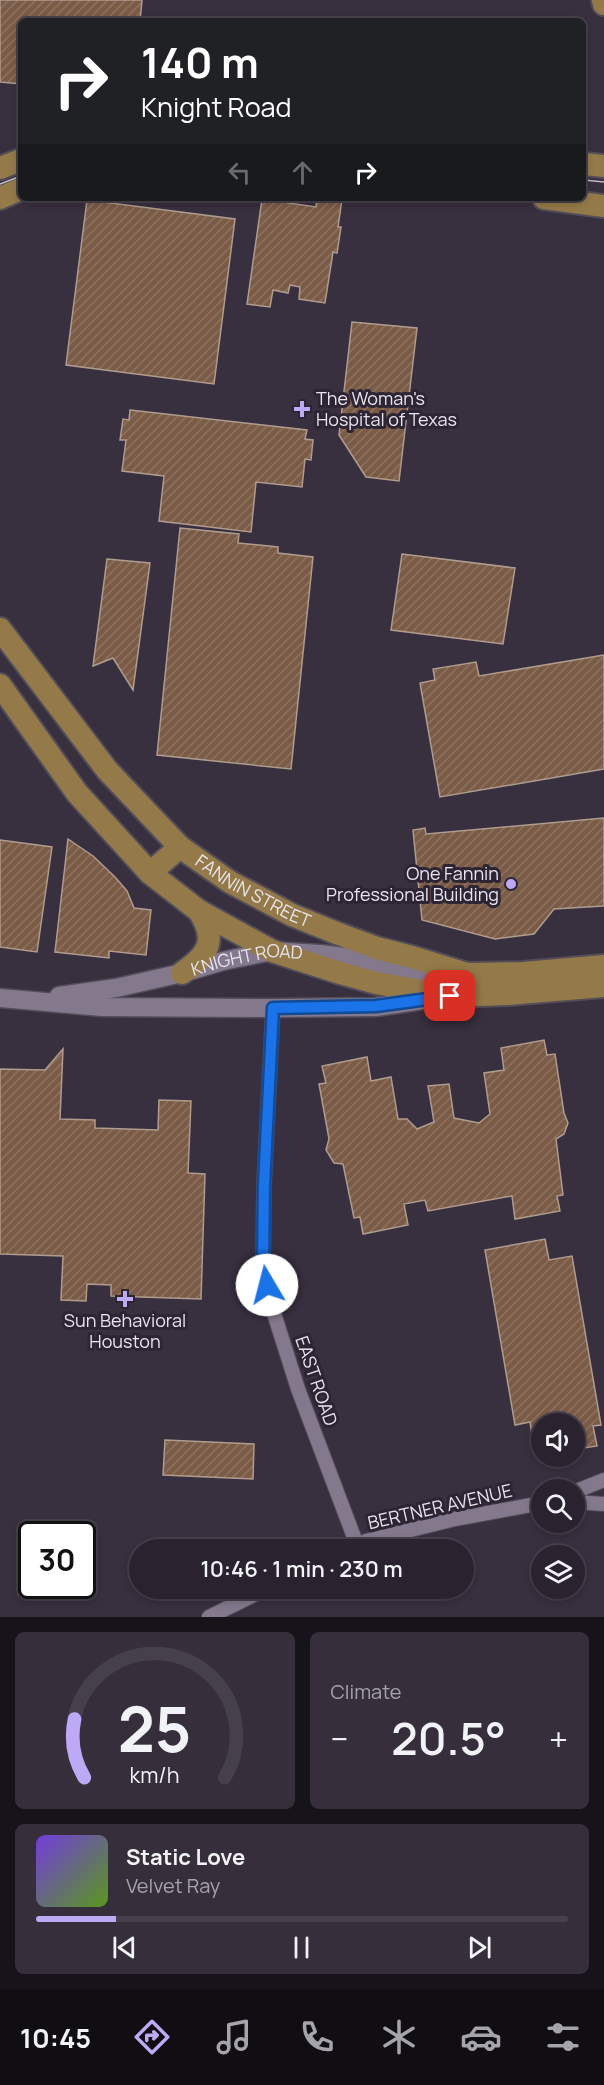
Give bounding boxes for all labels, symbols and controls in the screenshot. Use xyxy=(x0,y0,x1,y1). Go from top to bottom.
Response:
text: 140 m xyxy=(141,33,259,91)
icon: right xyxy=(42,42,120,120)
text: Knight Road xyxy=(141,88,292,125)
icon: left xyxy=(223,156,256,189)
icon: ahead xyxy=(286,156,319,189)
icon: right xyxy=(349,156,382,189)
place label: The Woman's Hospital of Texas xyxy=(316,386,457,431)
marker: The Woman's Hospital of Texas xyxy=(293,400,311,418)
street label: FANNIN STREET xyxy=(191,848,315,933)
place label: One Fannin Professional Building xyxy=(326,861,499,906)
marker: One Fannin Professional Building xyxy=(504,877,518,891)
street label: KNIGHT ROAD xyxy=(188,938,304,981)
pin xyxy=(424,970,475,1021)
icon: arrive xyxy=(433,979,466,1012)
position arrow xyxy=(235,1253,299,1317)
marker: Sun Behavioral Houston xyxy=(116,1290,134,1308)
place label: Sun Behavioral Houston xyxy=(64,1308,186,1353)
street label: EAST ROAD xyxy=(290,1332,344,1429)
map controls xyxy=(531,1413,585,1599)
button: sound xyxy=(531,1413,585,1467)
street label: BERTNER AVENUE xyxy=(365,1478,514,1534)
button: search xyxy=(531,1479,585,1533)
speed limit sign: 30 xyxy=(18,1521,96,1599)
button: layers xyxy=(531,1545,585,1599)
text: 10:46 · 1 min · 230 m xyxy=(200,1554,403,1584)
text: Climate xyxy=(331,1678,402,1705)
text: 25 xyxy=(118,1685,192,1771)
text: 20.5° xyxy=(391,1707,506,1769)
text: − xyxy=(331,1716,348,1761)
text: + xyxy=(549,1716,568,1761)
text: km/h xyxy=(130,1760,180,1789)
text: Static Love xyxy=(126,1842,245,1872)
text: Velvet Ray xyxy=(126,1872,220,1899)
icon: previous xyxy=(108,1931,141,1964)
icon: pause xyxy=(285,1931,318,1964)
icon: next xyxy=(463,1931,496,1964)
icon: directions xyxy=(131,2016,173,2058)
icon: music xyxy=(213,2016,255,2058)
icon: phone xyxy=(296,2016,338,2058)
icon: climate xyxy=(378,2016,420,2058)
icon: car xyxy=(460,2016,502,2058)
icon: filters xyxy=(542,2016,584,2058)
text: 10:45 xyxy=(20,2019,91,2056)

